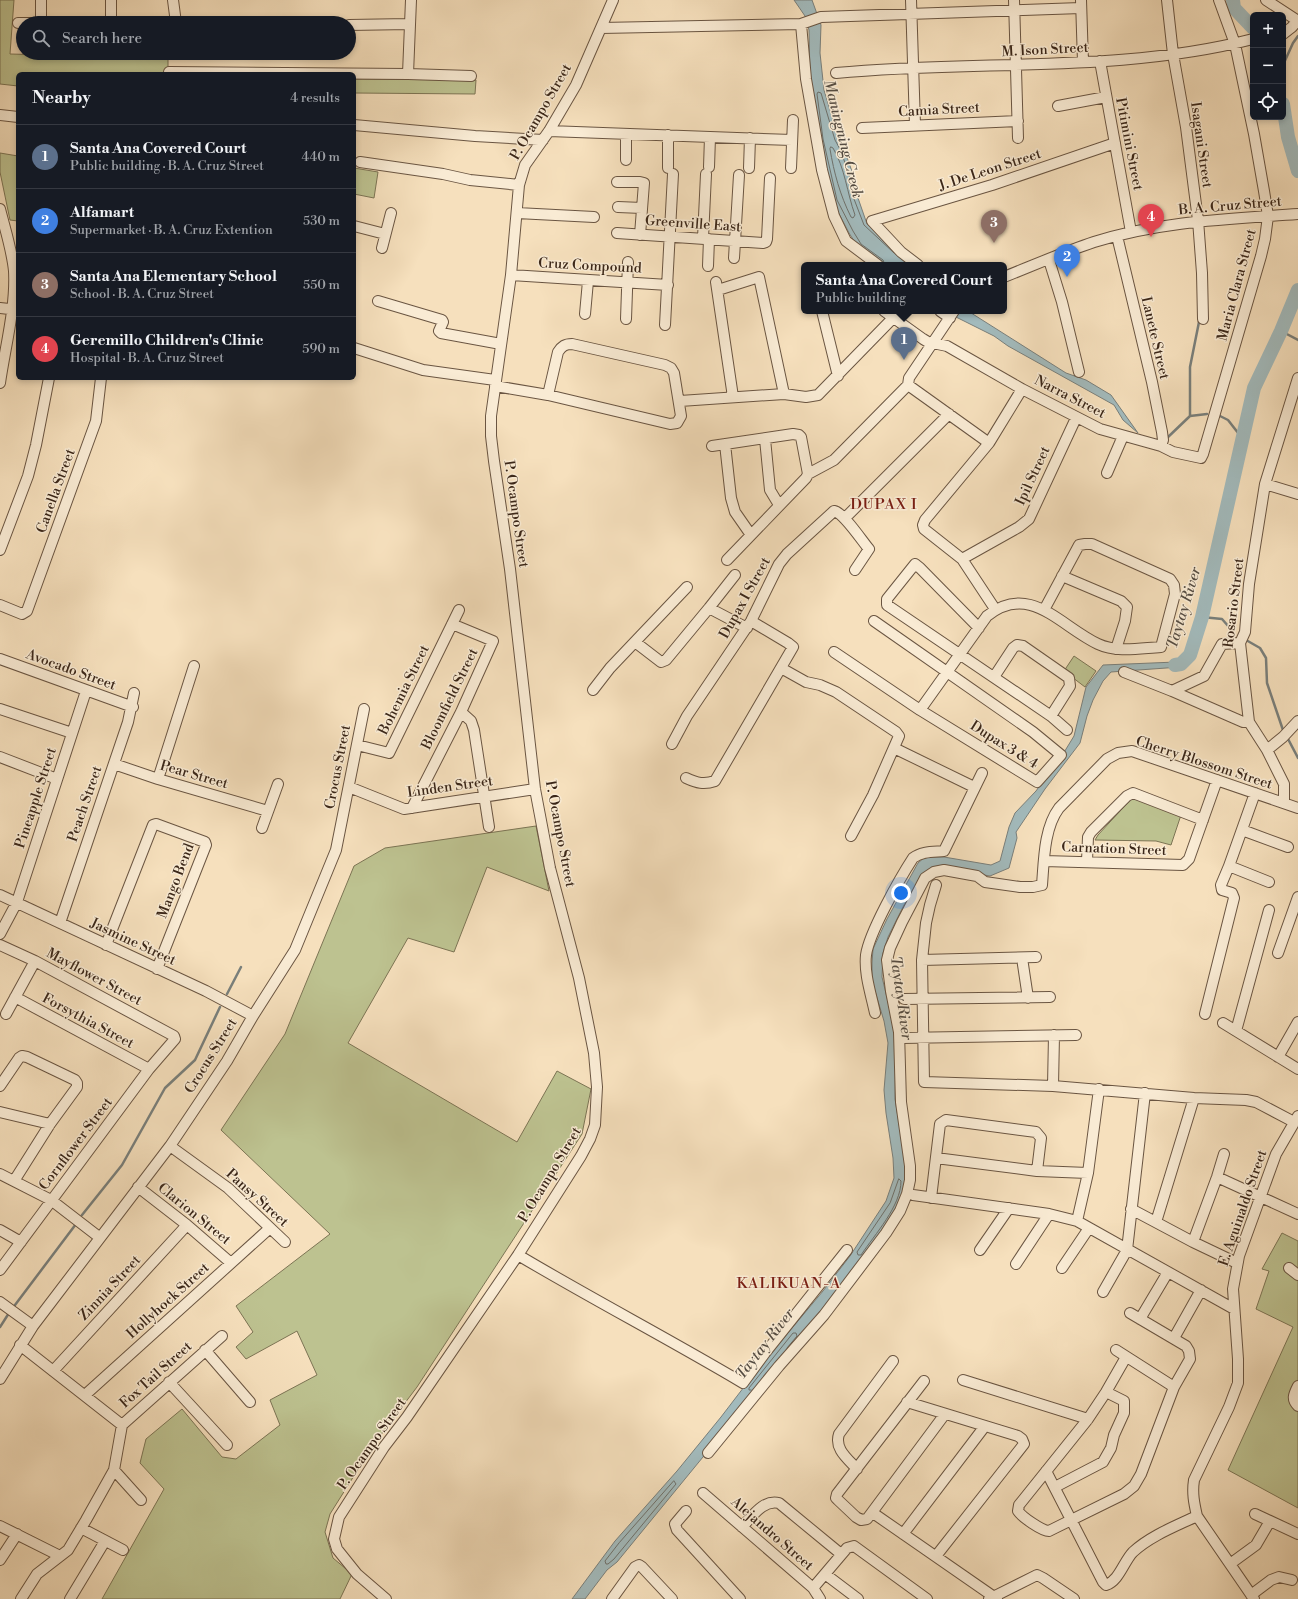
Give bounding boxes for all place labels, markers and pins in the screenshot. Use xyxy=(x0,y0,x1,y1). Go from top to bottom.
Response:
pin: 4 xyxy=(1138,204,1164,237)
pin: 3 xyxy=(981,210,1007,243)
pin: 2 xyxy=(1054,244,1080,277)
pin: 1 xyxy=(891,327,917,360)

